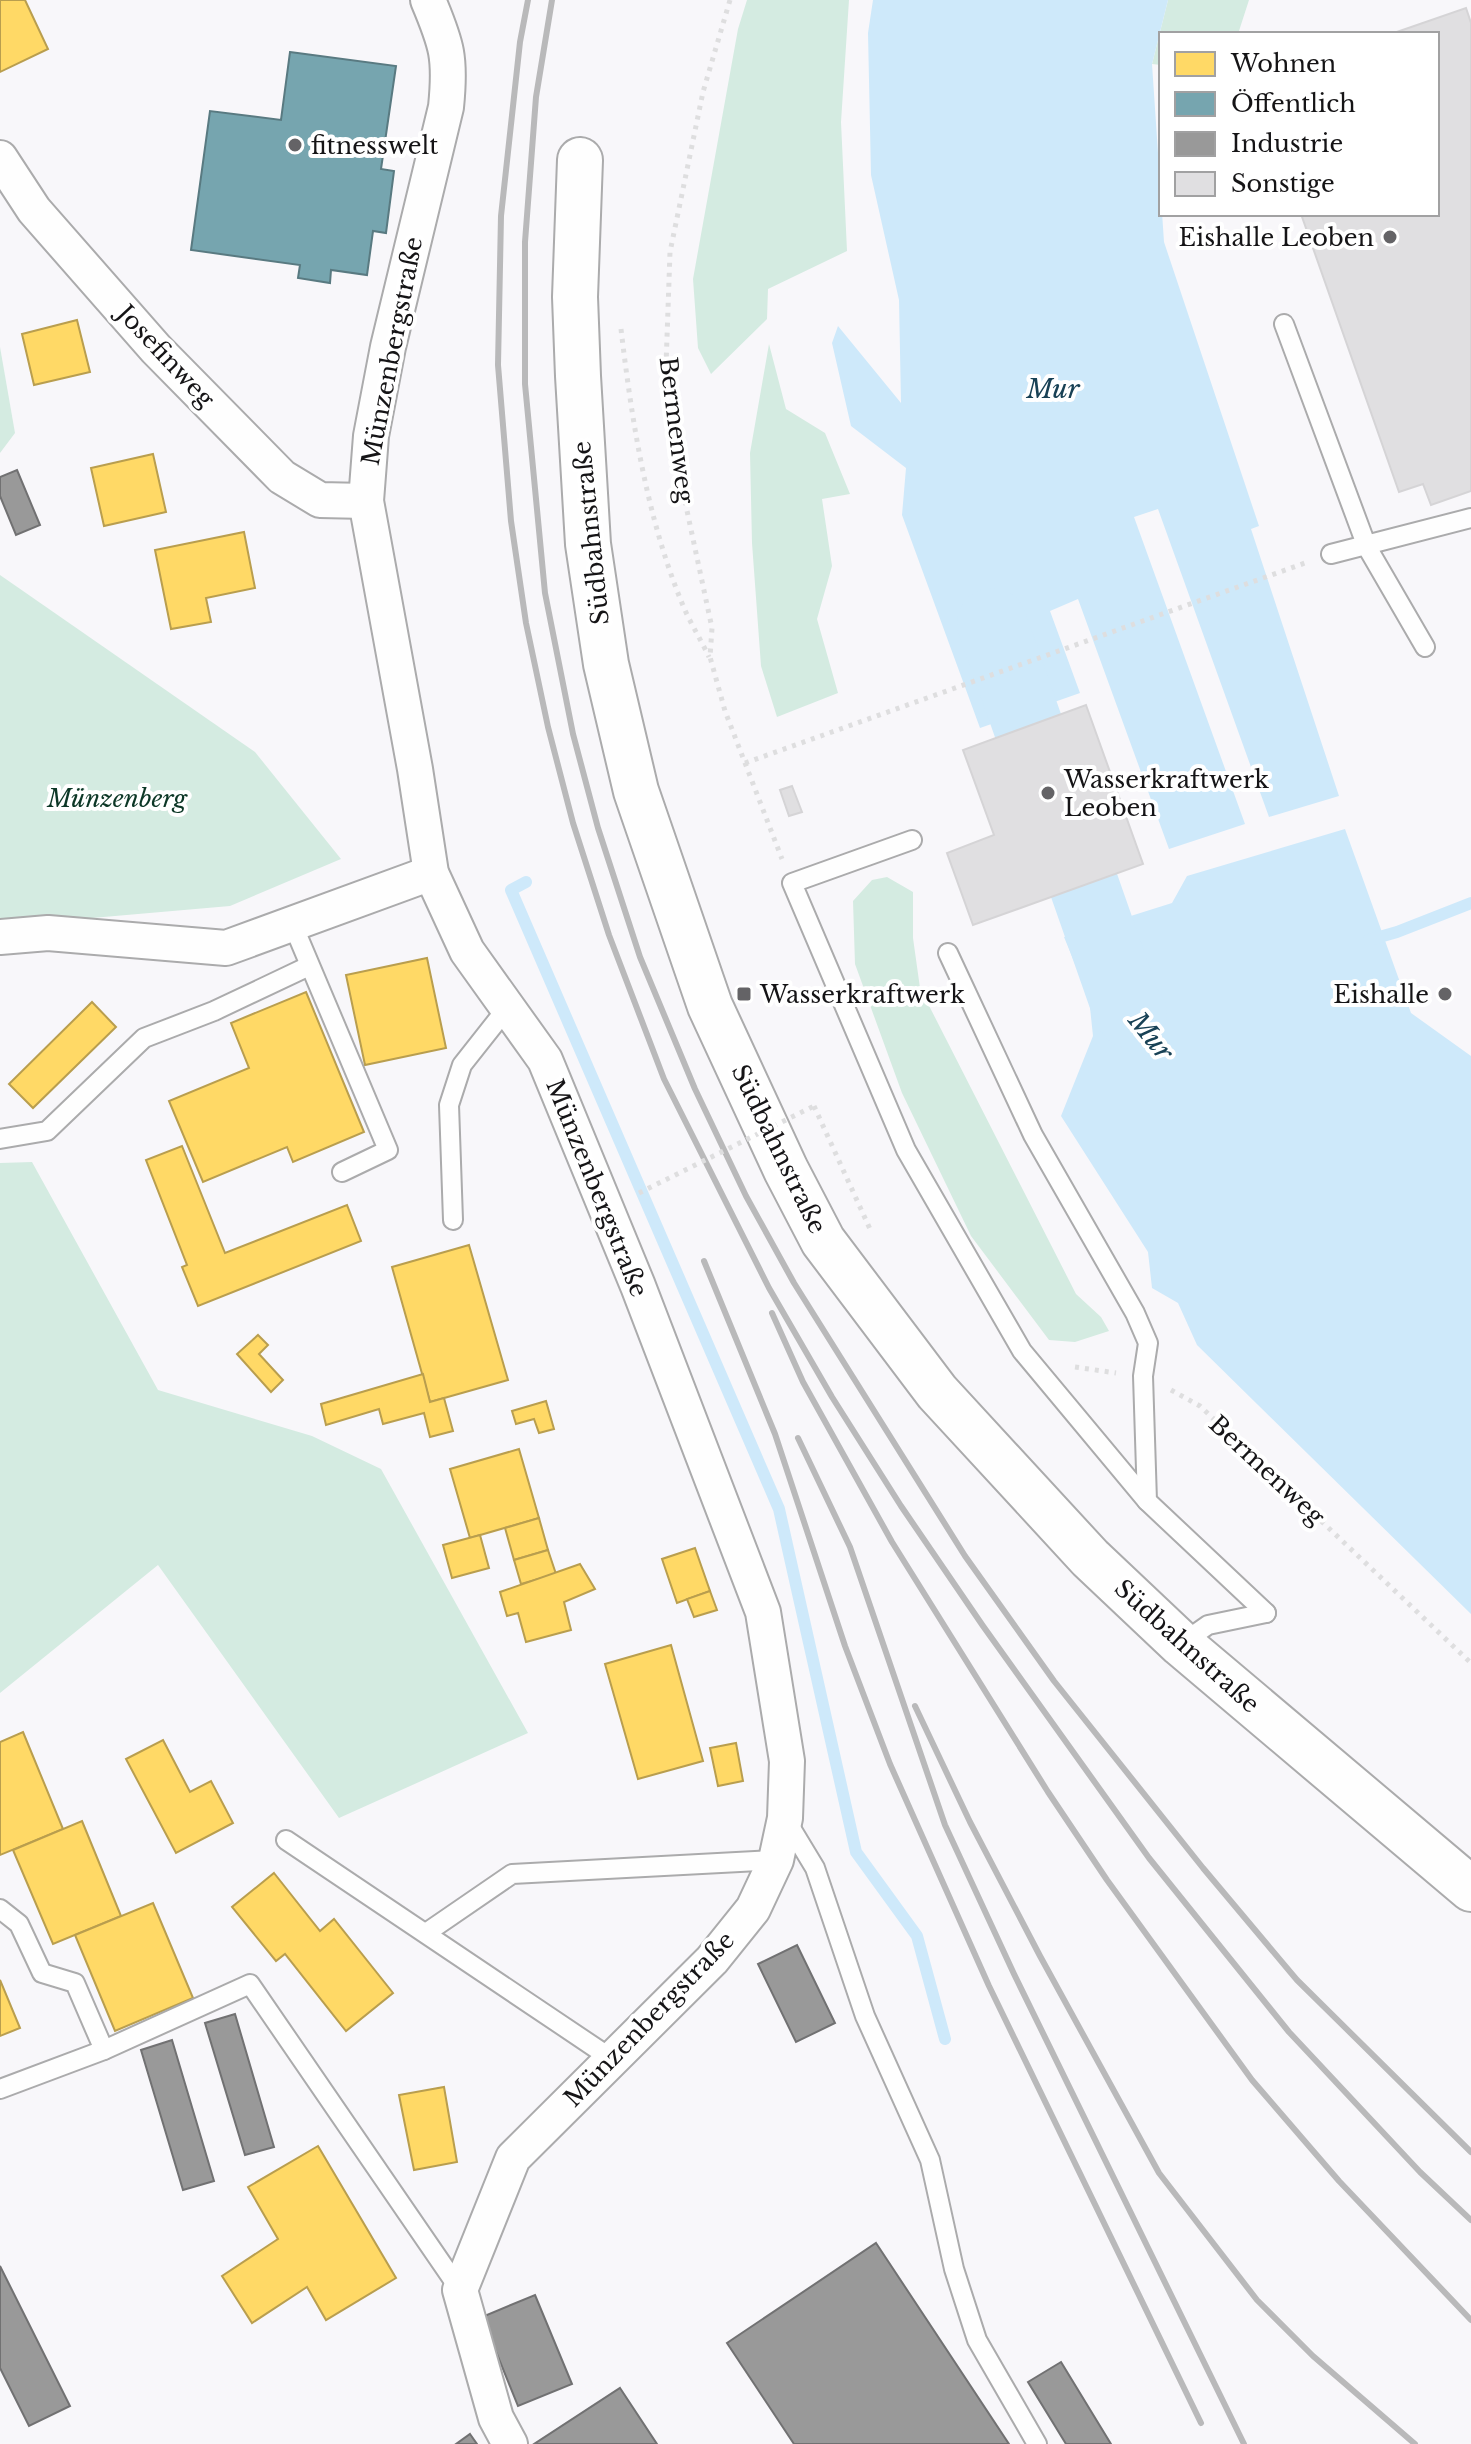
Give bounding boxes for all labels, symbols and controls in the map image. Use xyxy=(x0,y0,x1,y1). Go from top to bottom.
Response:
legend xyxy=(1159,32,1439,216)
text: Wohnen xyxy=(1230,49,1336,78)
text: Öffentlich xyxy=(1231,89,1356,118)
text: Industrie xyxy=(1231,129,1343,158)
place label: fitnesswelt xyxy=(311,131,438,160)
marker: fitnesswelt xyxy=(286,136,304,154)
text: Sonstige xyxy=(1231,169,1335,198)
place label: Eishalle Leoben xyxy=(1179,223,1374,252)
marker: Eishalle Leoben xyxy=(1381,228,1399,246)
street label: Münzenbergstraße xyxy=(356,234,428,468)
street label: Josefinweg xyxy=(109,297,221,414)
street label: Bermenweg xyxy=(654,355,700,506)
water label: Mur xyxy=(1025,373,1081,405)
street label: Südbahnstraße xyxy=(567,440,615,626)
place label: Wasserkraftwerk Leoben xyxy=(1063,765,1269,822)
park label: Münzenberg xyxy=(46,784,189,813)
marker: Wasserkraftwerk Leoben xyxy=(1039,784,1057,802)
place label: Wasserkraftwerk xyxy=(759,980,965,1009)
place label: Eishalle xyxy=(1333,980,1429,1009)
marker: Wasserkraftwerk xyxy=(735,985,753,1003)
marker: Eishalle xyxy=(1436,985,1454,1003)
water label: Mur xyxy=(1121,1005,1181,1068)
street label: Südbahnstraße xyxy=(725,1060,833,1238)
street label: Münzenbergstraße xyxy=(540,1075,654,1301)
street label: Bermenweg xyxy=(1203,1409,1331,1531)
street label: Südbahnstraße xyxy=(1109,1573,1265,1719)
street label: Münzenbergstraße xyxy=(558,1925,740,2113)

